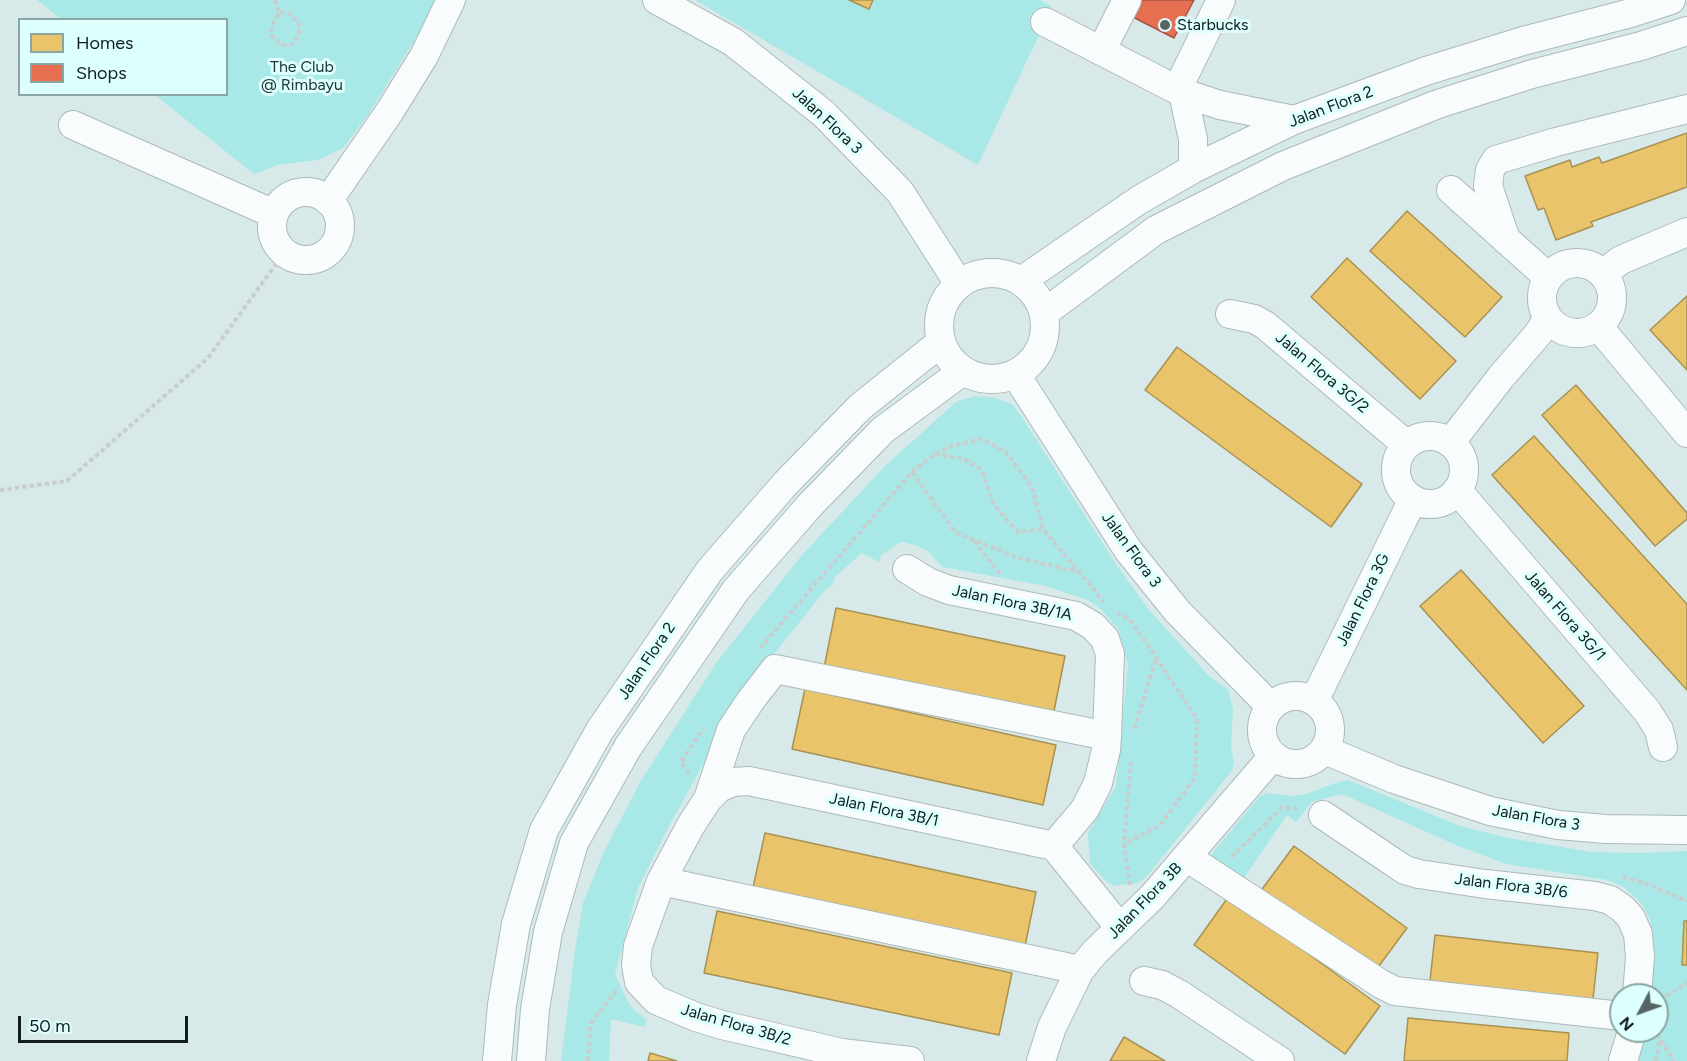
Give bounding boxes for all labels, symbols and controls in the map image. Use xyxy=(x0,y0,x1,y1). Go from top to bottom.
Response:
place label: Starbucks xyxy=(1177,15,1249,35)
legend xyxy=(18,18,228,96)
marker: Starbucks xyxy=(1158,18,1172,32)
text: Homes xyxy=(76,32,134,54)
park label: The Club @ Rimbayu xyxy=(261,57,343,95)
text: Shops xyxy=(76,62,127,84)
street label: Jalan Flora 2 xyxy=(1286,82,1376,132)
street label: Jalan Flora 3 xyxy=(788,84,866,158)
street label: Jalan Flora 3G/2 xyxy=(1271,328,1373,418)
street label: Jalan Flora 3 xyxy=(1097,508,1165,592)
street label: Jalan Flora 3G xyxy=(1332,550,1394,650)
street label: Jalan Flora 3G/1 xyxy=(1520,567,1610,665)
street label: Jalan Flora 3B/1A xyxy=(950,581,1074,625)
street label: Jalan Flora 2 xyxy=(614,619,680,703)
street label: Jalan Flora 3B/1 xyxy=(828,789,940,831)
street label: Jalan Flora 3 xyxy=(1491,801,1581,835)
street label: Jalan Flora 3B xyxy=(1104,859,1186,943)
street label: Jalan Flora 3B/6 xyxy=(1453,870,1569,902)
north arrow xyxy=(1609,983,1669,1043)
street label: Jalan Flora 3B/2 xyxy=(679,1000,793,1050)
scale bar xyxy=(21,1004,190,1042)
text: N xyxy=(1615,1013,1638,1035)
text: 50 m xyxy=(29,1015,71,1037)

